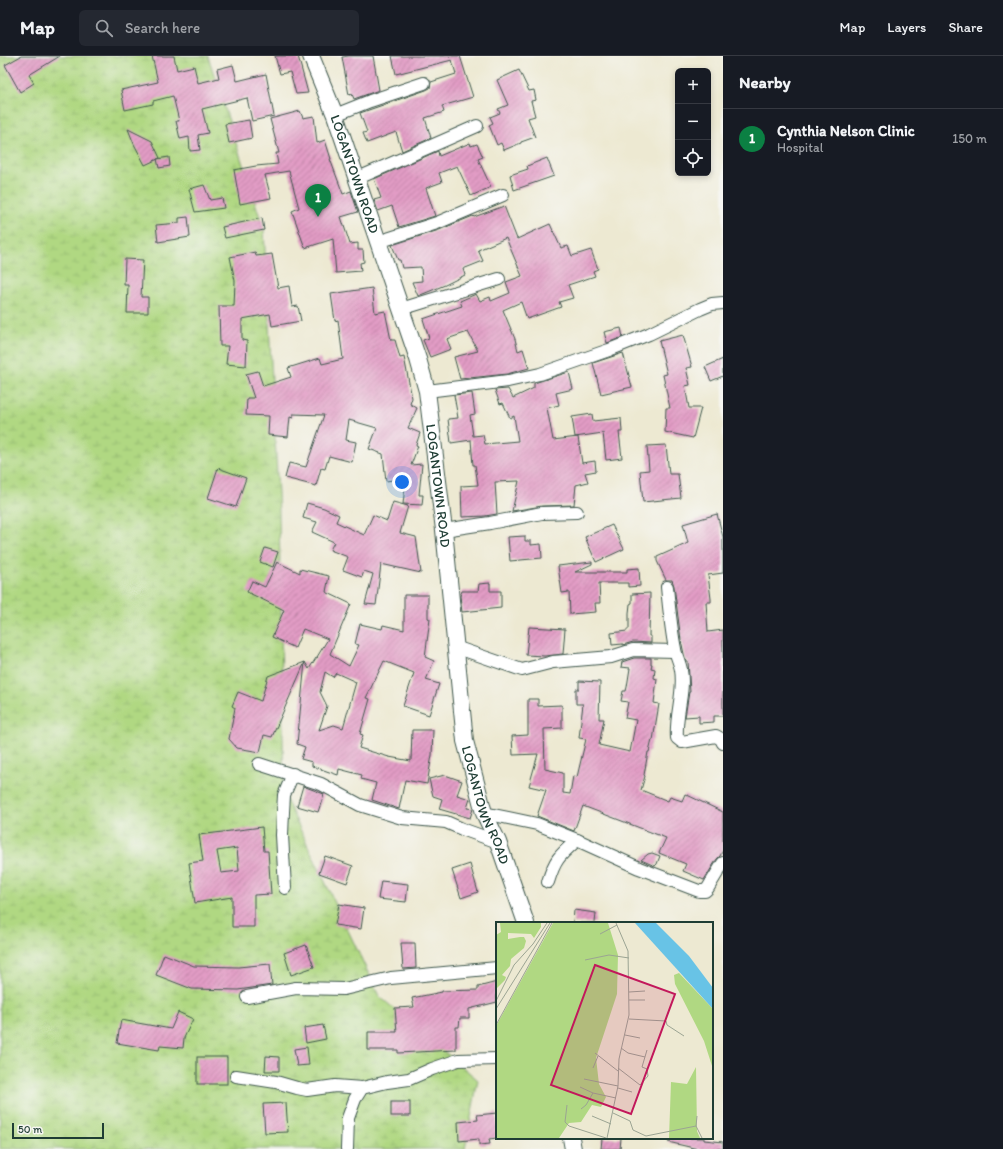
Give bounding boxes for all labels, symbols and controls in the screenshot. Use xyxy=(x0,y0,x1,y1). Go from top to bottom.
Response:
search box xyxy=(79,10,359,46)
text: Map xyxy=(20,16,55,39)
icon: search xyxy=(93,17,115,39)
text: Search here xyxy=(125,19,200,37)
text: Map xyxy=(840,19,865,36)
text: Layers xyxy=(887,19,926,36)
text: Share xyxy=(948,19,983,36)
map controls xyxy=(675,68,711,176)
button: + xyxy=(675,68,711,104)
text: Nearby xyxy=(739,72,791,92)
button: − xyxy=(675,104,711,140)
street label: LOGANTOWN ROAD xyxy=(327,113,383,236)
text: Cynthia Nelson Clinic xyxy=(777,122,915,140)
text: 1 xyxy=(749,131,755,146)
text: 150 m xyxy=(952,131,987,146)
button: locate xyxy=(675,140,711,176)
text: Hospital xyxy=(777,140,824,155)
pin: 1 xyxy=(305,184,331,217)
street label: LOGANTOWN ROAD xyxy=(422,423,454,548)
your location xyxy=(392,472,412,492)
street label: LOGANTOWN ROAD xyxy=(458,744,513,866)
inset map xyxy=(496,922,713,1139)
scale bar xyxy=(12,1121,104,1140)
text: 50 m xyxy=(18,1123,42,1136)

